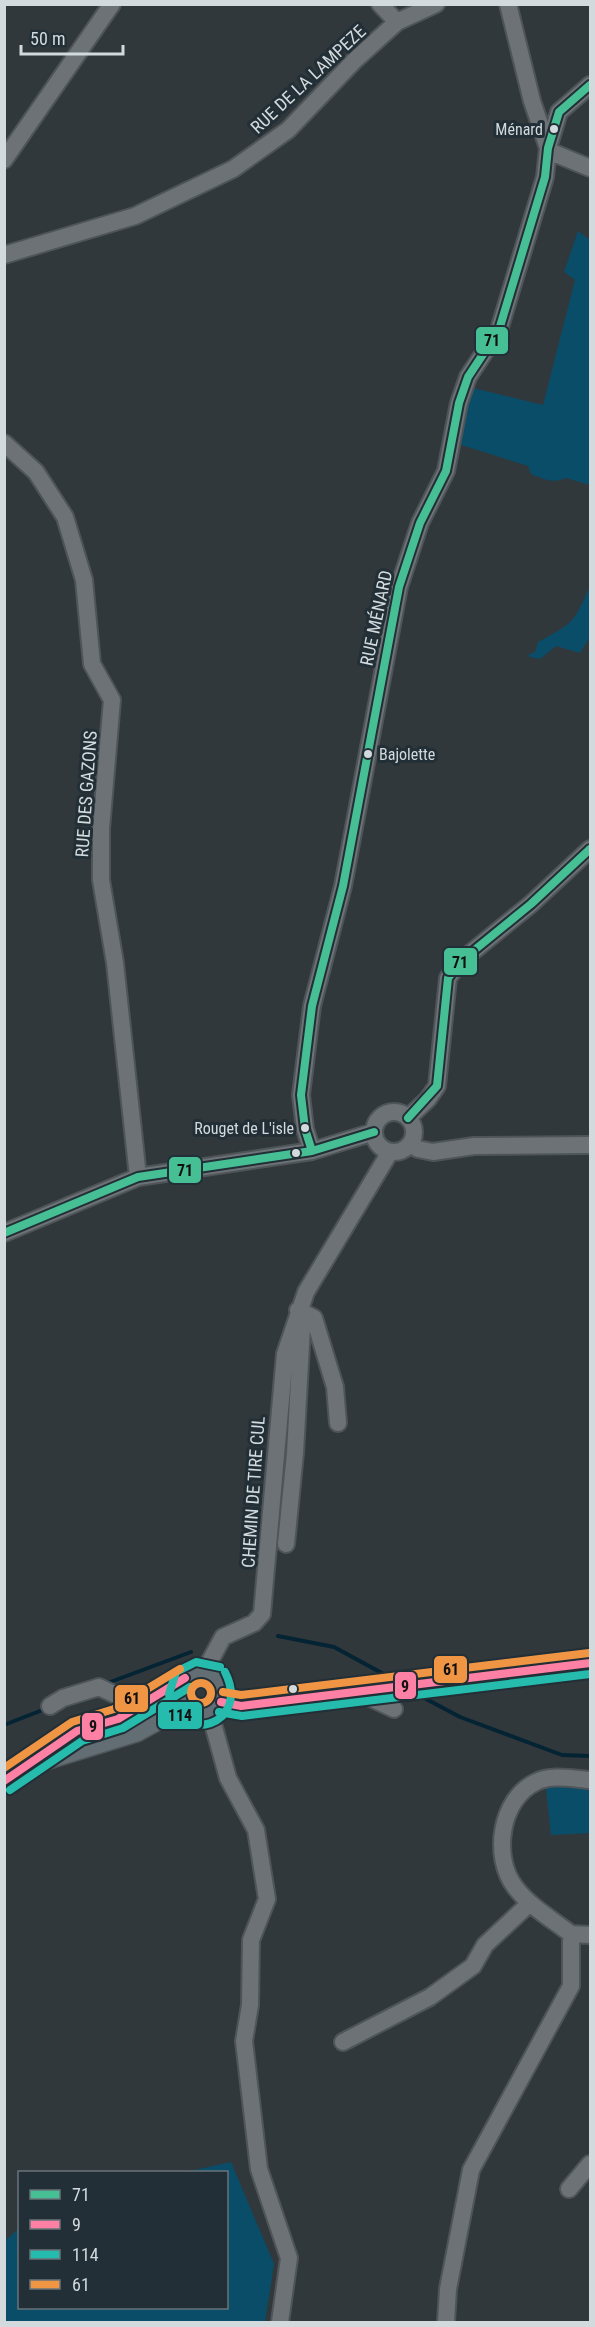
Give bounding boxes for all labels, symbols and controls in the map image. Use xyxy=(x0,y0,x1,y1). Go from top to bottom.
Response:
scale bar xyxy=(21,18,123,56)
street label: RUE DE LA LAMPEZE xyxy=(246,20,370,138)
text: 50 m xyxy=(30,28,65,49)
place label: Ménard xyxy=(495,120,543,139)
marker: Ménard xyxy=(548,123,560,135)
line badge: 71 xyxy=(475,326,509,355)
text: 71 xyxy=(484,331,500,350)
street label: RUE MÉNARD xyxy=(356,568,396,668)
street label: RUE DES GAZONS xyxy=(71,730,101,858)
place label: Bajolette xyxy=(379,745,435,764)
marker: Bajolette xyxy=(362,748,374,760)
line badge: 71 xyxy=(443,947,478,976)
text: 71 xyxy=(452,953,468,972)
place label: Rouget de L'isle xyxy=(194,1119,294,1138)
marker: Rouget de L'isle xyxy=(299,1122,311,1134)
unlabelled marker xyxy=(290,1147,302,1159)
line badge: 71 xyxy=(168,1156,202,1184)
text: 71 xyxy=(177,1161,193,1180)
street label: CHEMIN DE TIRE CUL xyxy=(237,1415,269,1569)
line badge: 61 xyxy=(433,1655,468,1684)
text: 61 xyxy=(443,1660,459,1679)
line badge: 9 xyxy=(394,1671,417,1700)
text: 9 xyxy=(401,1677,409,1696)
unlabelled marker xyxy=(287,1683,299,1695)
line badge: 61 xyxy=(114,1684,149,1713)
text: 61 xyxy=(124,1689,140,1708)
line badge: 114 xyxy=(157,1701,203,1730)
text: 114 xyxy=(168,1706,192,1725)
line badge: 9 xyxy=(81,1712,104,1741)
text: 9 xyxy=(89,1717,97,1736)
legend xyxy=(18,2171,228,2309)
text: 71 xyxy=(72,2184,90,2205)
text: 9 xyxy=(72,2214,81,2235)
text: 114 xyxy=(72,2244,99,2265)
text: 61 xyxy=(72,2274,90,2295)

